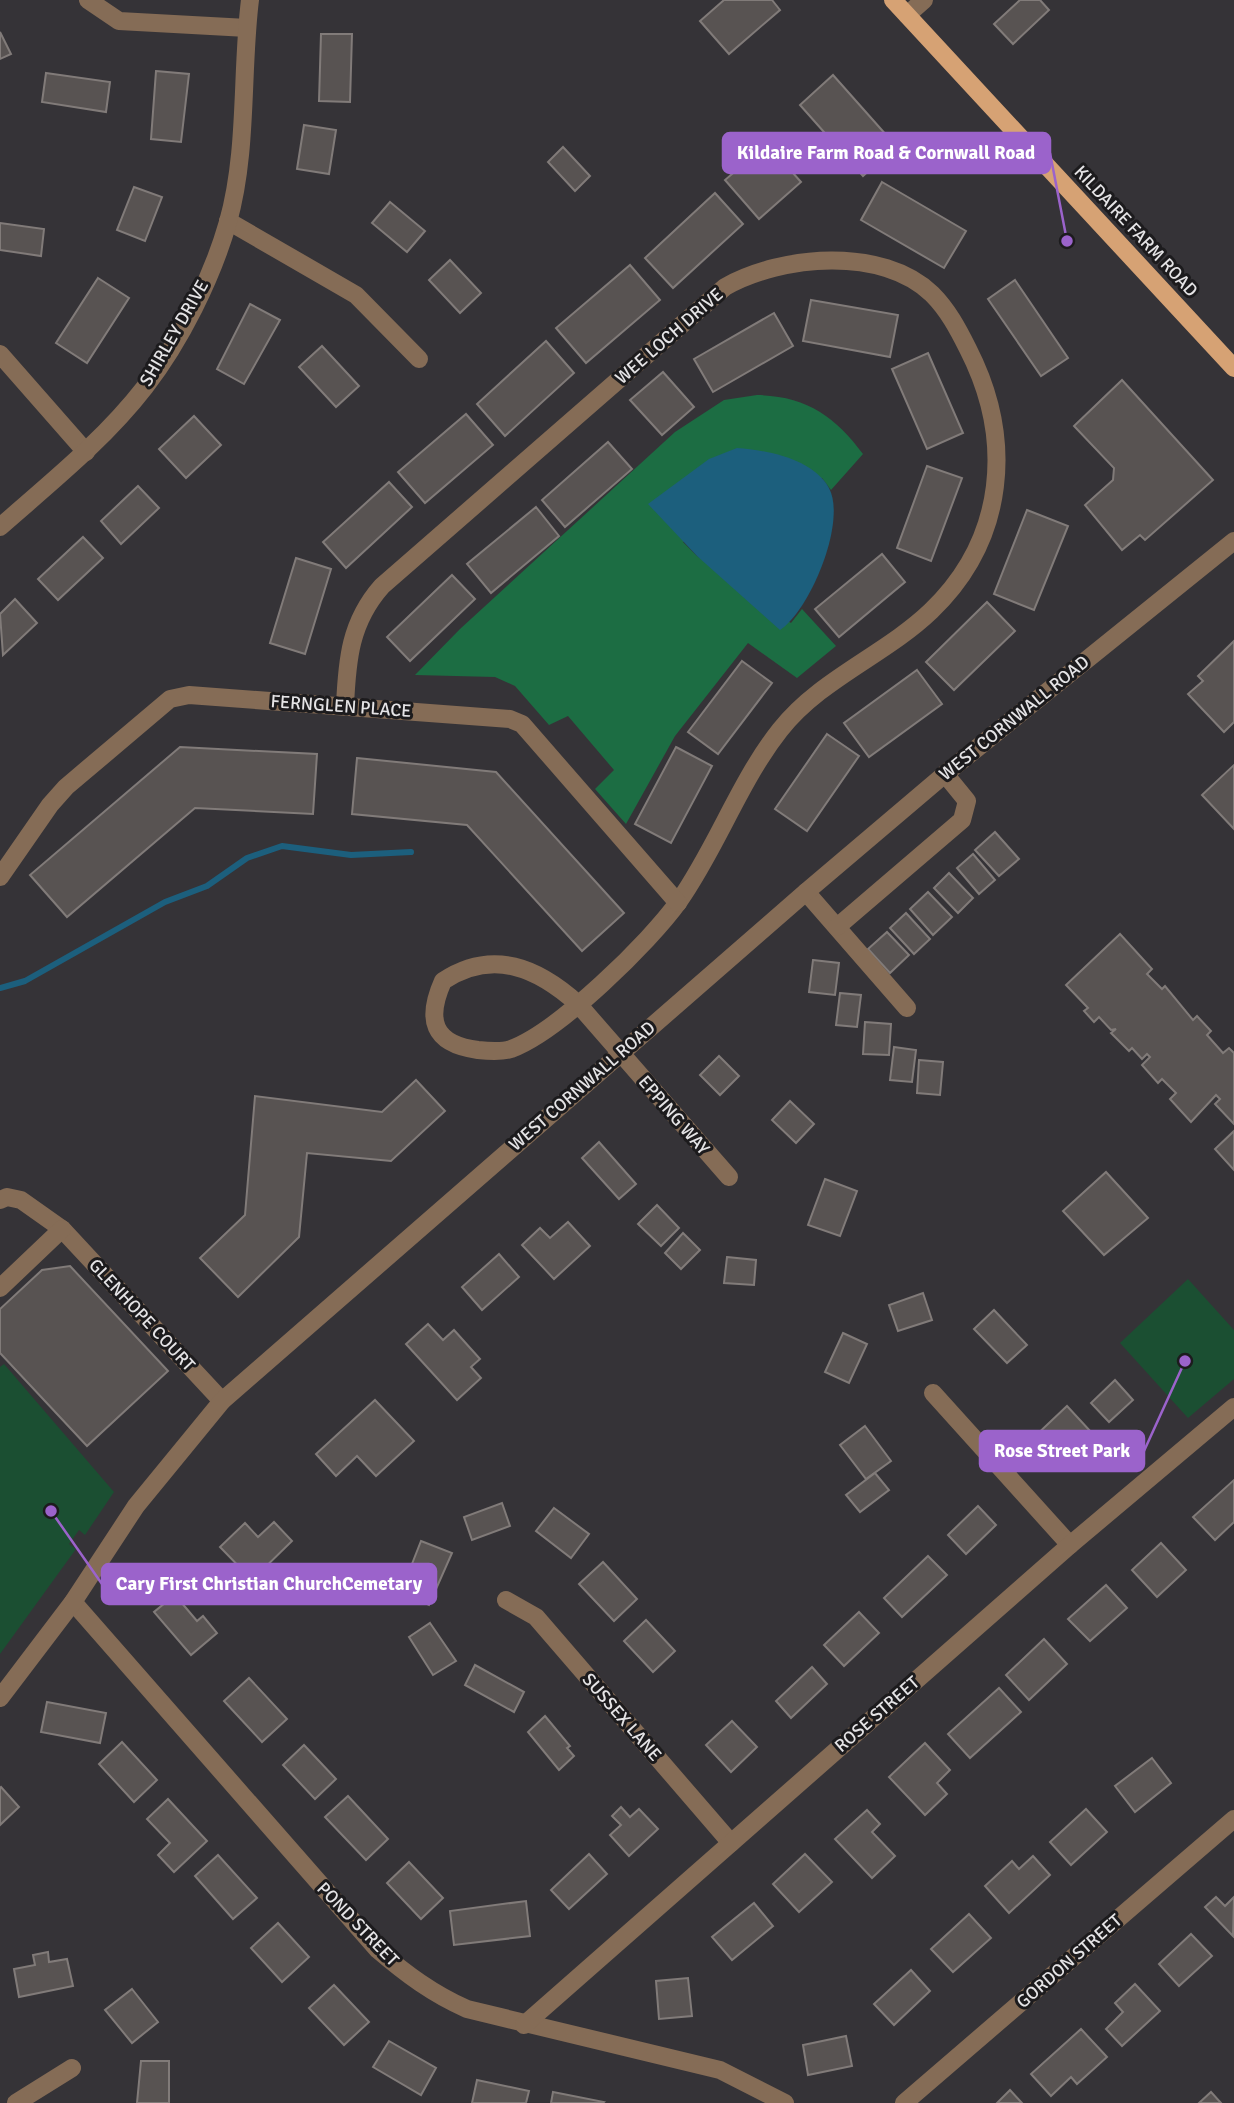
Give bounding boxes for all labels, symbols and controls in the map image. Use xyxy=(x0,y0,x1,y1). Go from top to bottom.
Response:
callout: Kildaire Farm Road & Cornwall Road xyxy=(723,133,1050,173)
text: Kildaire Farm Road & Cornwall Road xyxy=(737,141,1035,165)
street label: KILDAIRE FARM ROAD xyxy=(1070,161,1202,301)
street label: SHIRLEY DRIVE xyxy=(135,276,213,390)
street label: WEE LOCH DRIVE xyxy=(611,283,727,389)
street label: WEST CORNWALL ROAD xyxy=(935,651,1093,785)
street label: FERNGLEN PLACE xyxy=(270,690,412,722)
street label: WEST CORNWALL ROAD xyxy=(504,1017,660,1155)
street label: EPPING WAY xyxy=(634,1071,714,1159)
street label: GLENHOPE COURT xyxy=(84,1254,200,1376)
callout: Rose Street Park xyxy=(980,1431,1144,1471)
text: Rose Street Park xyxy=(994,1439,1130,1463)
callout: Cary First Christian ChurchCemetary xyxy=(102,1564,436,1604)
text: Cary First Christian ChurchCemetary xyxy=(116,1572,423,1596)
street label: SUSSEX LANE xyxy=(578,1668,666,1766)
street label: ROSE STREET xyxy=(830,1671,924,1757)
street label: POND STREET xyxy=(312,1877,404,1971)
street label: GORDON STREET xyxy=(1012,1909,1126,2013)

